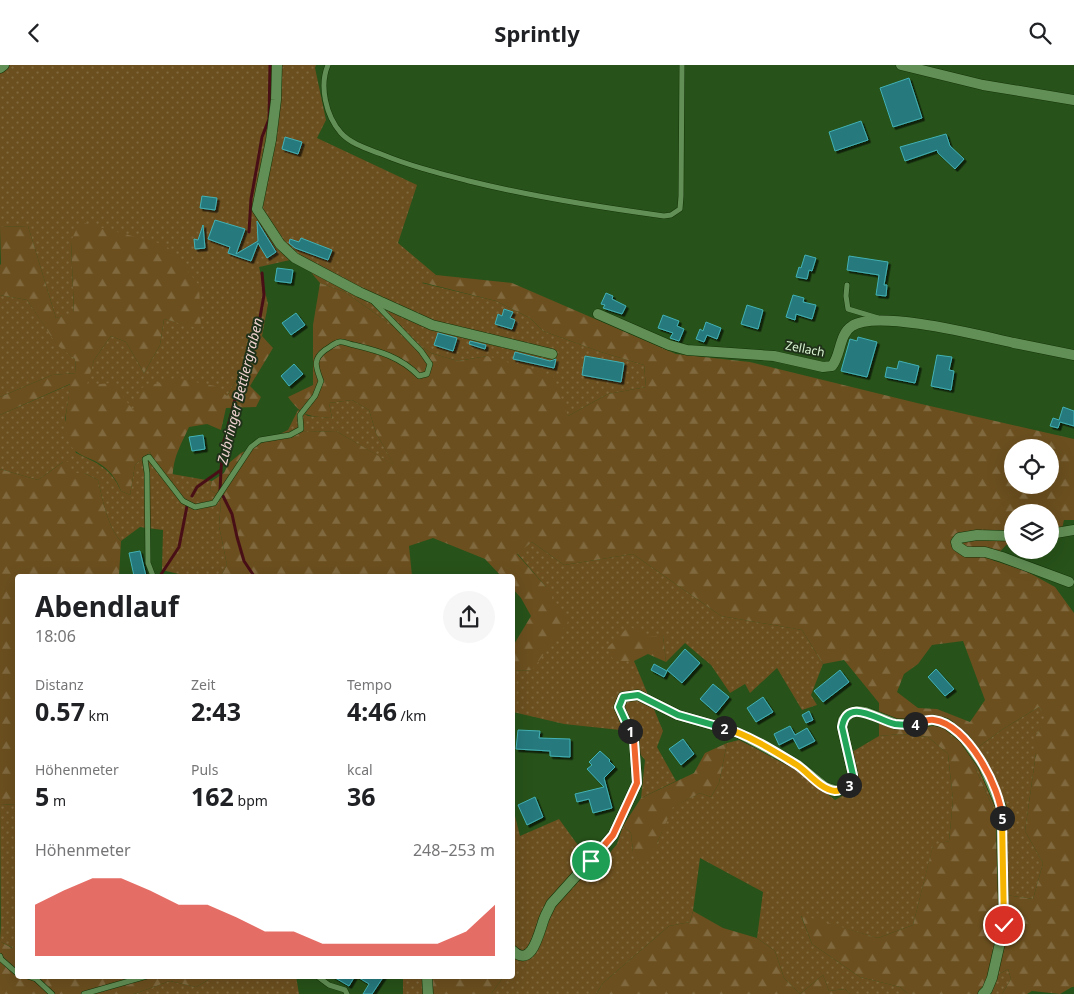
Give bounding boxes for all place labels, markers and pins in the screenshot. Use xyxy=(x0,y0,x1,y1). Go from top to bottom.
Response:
pin: 4 xyxy=(902,711,928,737)
pin: 2 xyxy=(712,715,736,741)
pin: 1 xyxy=(618,719,642,743)
pin: 3 xyxy=(836,773,862,797)
pin: 5 xyxy=(990,805,1014,831)
pin xyxy=(570,840,612,882)
pin xyxy=(983,904,1025,946)

